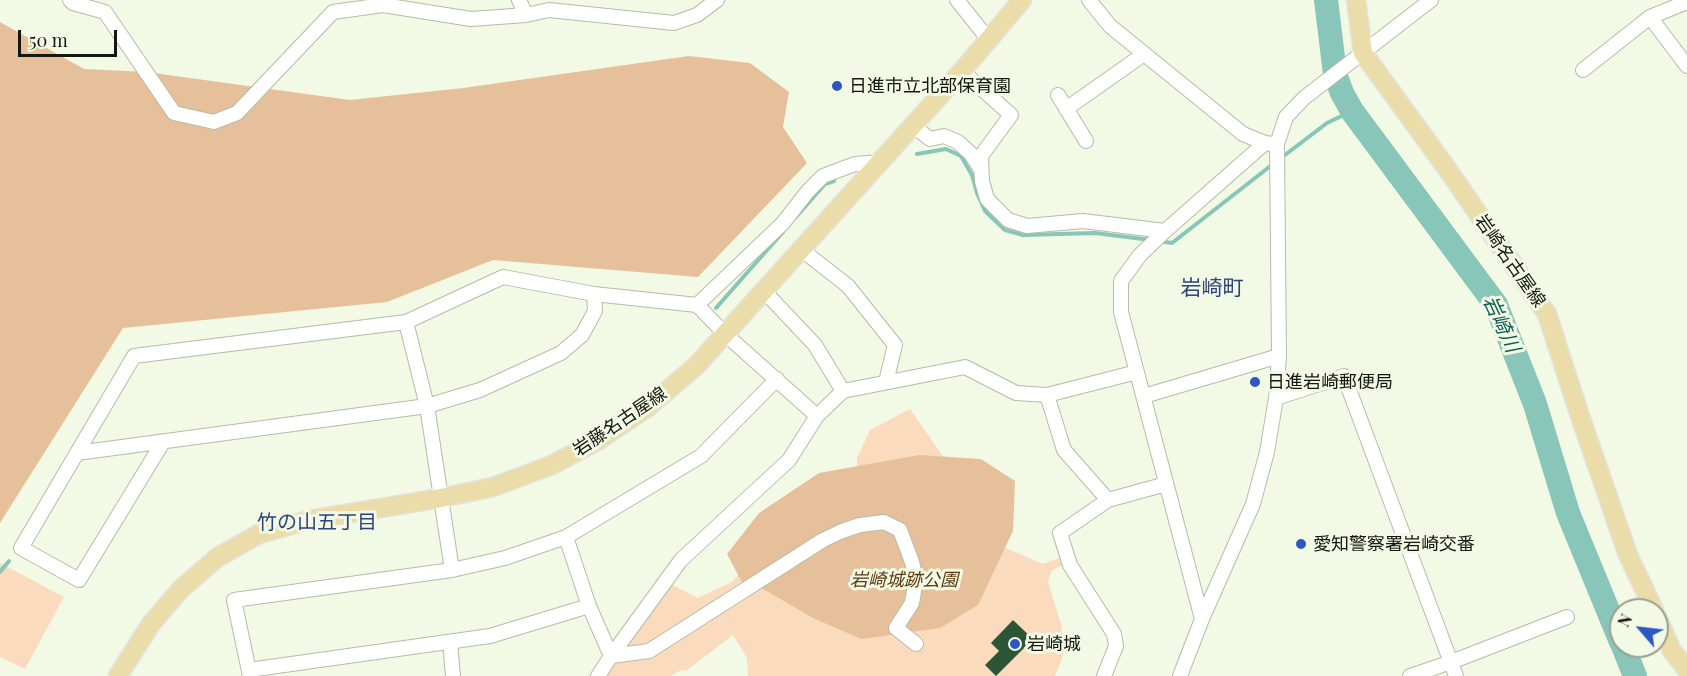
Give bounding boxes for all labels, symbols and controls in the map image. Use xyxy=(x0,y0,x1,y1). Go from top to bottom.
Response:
scale bar xyxy=(21,18,120,56)
text: 50 m xyxy=(29,28,68,52)
place label: 日進市立北部保育園 xyxy=(849,75,1011,97)
marker: 日進市立北部保育園 xyxy=(830,79,844,93)
street label: 岩崎名古屋線 xyxy=(1470,211,1550,311)
district label: 岩崎町 xyxy=(1181,275,1243,301)
water label: 岩崎川 xyxy=(1477,292,1525,356)
place label: 日進岩崎郵便局 xyxy=(1267,371,1393,393)
marker: 日進岩崎郵便局 xyxy=(1248,375,1262,389)
street label: 岩藤名古屋線 xyxy=(569,383,671,461)
district label: 竹の山五丁目 xyxy=(257,511,377,535)
place label: 愛知警察署岩崎交番 xyxy=(1313,533,1475,555)
marker: 愛知警察署岩崎交番 xyxy=(1294,537,1308,551)
park label: 岩崎城跡公園 xyxy=(850,569,958,591)
north arrow xyxy=(1609,598,1669,658)
text: N xyxy=(1612,610,1636,630)
place label: 岩崎城 xyxy=(1027,633,1081,655)
marker: 岩崎城 xyxy=(1008,637,1022,651)

